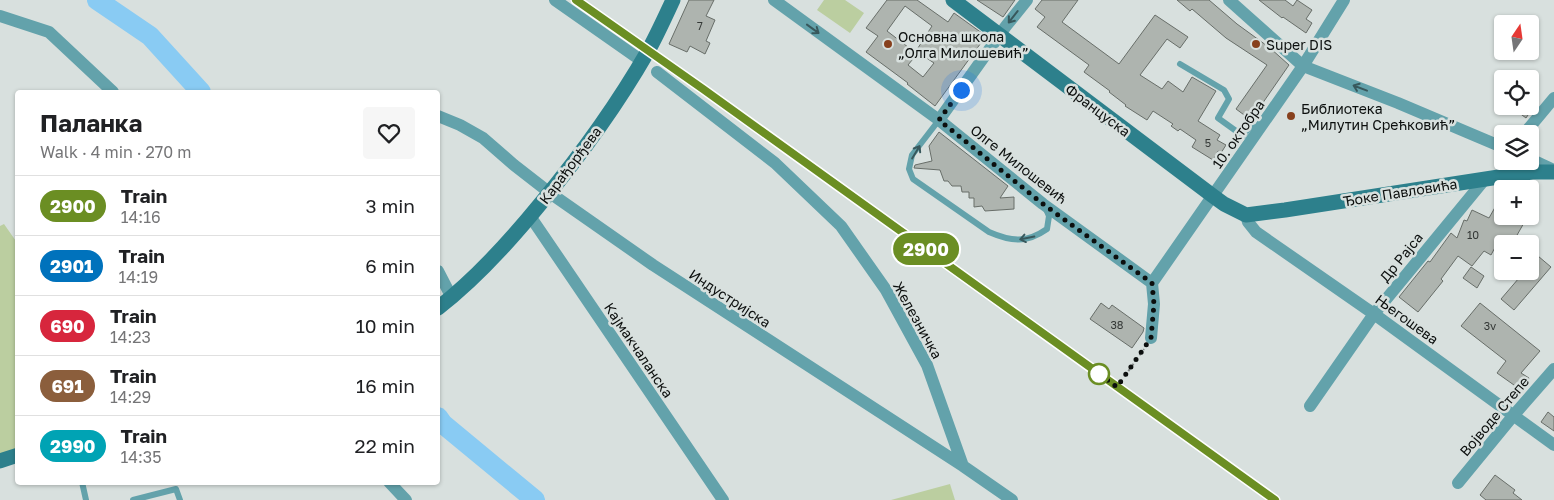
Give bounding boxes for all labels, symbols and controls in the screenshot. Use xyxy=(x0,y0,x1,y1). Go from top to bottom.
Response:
one-way arrow xyxy=(1007,10,1018,23)
north arrow xyxy=(1494,15,1539,60)
map controls xyxy=(1494,15,1539,280)
house number: 7 xyxy=(697,19,703,32)
one-way arrow xyxy=(806,24,820,34)
place label: Основна школа „Олга Милошевић” xyxy=(898,28,1029,61)
place label: Super DIS xyxy=(1266,36,1332,53)
marker: Основна школа „Олга Милошевић” xyxy=(882,38,894,50)
marker: Super DIS xyxy=(1250,38,1262,50)
button: locate xyxy=(1494,70,1539,115)
your location xyxy=(949,78,974,103)
street label: Француска xyxy=(1062,80,1134,140)
one-way arrow xyxy=(1353,83,1369,92)
street label: 10. октобра xyxy=(1208,97,1268,171)
place label: Библиотека „Милутин Срећковић” xyxy=(1301,100,1455,133)
button: heart xyxy=(363,107,415,159)
text: Паланка xyxy=(40,108,142,137)
marker: Библиотека „Милутин Срећковић” xyxy=(1285,110,1297,122)
street label: Олге Милошевић xyxy=(967,121,1071,207)
street label: Карађорђева xyxy=(535,123,605,207)
button: layers xyxy=(1494,125,1539,170)
house number: 5 xyxy=(1205,136,1211,149)
text: Walk · 4 min · 270 m xyxy=(40,142,191,162)
one-way arrow xyxy=(911,144,921,159)
street label: Ђоке Павловића xyxy=(1342,175,1458,209)
button: + xyxy=(1494,180,1539,225)
text: Train xyxy=(121,184,167,207)
text: 3 min xyxy=(366,194,415,217)
text: 2900 xyxy=(50,195,96,217)
text: 14:16 xyxy=(121,207,161,227)
house number: 10 xyxy=(1467,228,1479,241)
street label: Др Рајса xyxy=(1376,229,1426,285)
line badge: 2900 xyxy=(891,233,961,265)
one-way arrow xyxy=(1020,234,1036,244)
button: − xyxy=(1494,235,1539,280)
text: 2900 xyxy=(903,238,949,260)
text: Train xyxy=(118,244,165,267)
text: 6 min xyxy=(365,254,415,277)
text: 2901 xyxy=(50,255,93,277)
street label: Индустријска xyxy=(686,265,774,331)
text: 14:19 xyxy=(118,267,158,287)
street label: Железничка xyxy=(890,278,946,362)
street label: Његошева xyxy=(1372,290,1442,348)
street label: Кајмакчаланска xyxy=(601,299,677,401)
text: Train xyxy=(110,304,156,327)
text: 10 min xyxy=(356,314,415,337)
text: 690 xyxy=(50,315,85,337)
house number: 38 xyxy=(1110,318,1124,331)
house number: 3v xyxy=(1484,319,1496,332)
text: 14:23 xyxy=(110,327,151,347)
unlabelled marker xyxy=(1088,363,1110,385)
text: Train xyxy=(110,364,156,387)
street label: Војводе Степе xyxy=(1456,373,1532,459)
text: 16 min xyxy=(356,374,415,397)
text: 691 xyxy=(51,375,84,397)
text: 14:29 xyxy=(110,387,151,407)
text: Train xyxy=(121,424,167,447)
text: 22 min xyxy=(355,434,415,457)
text: 2990 xyxy=(50,435,96,457)
text: 14:35 xyxy=(121,447,162,467)

